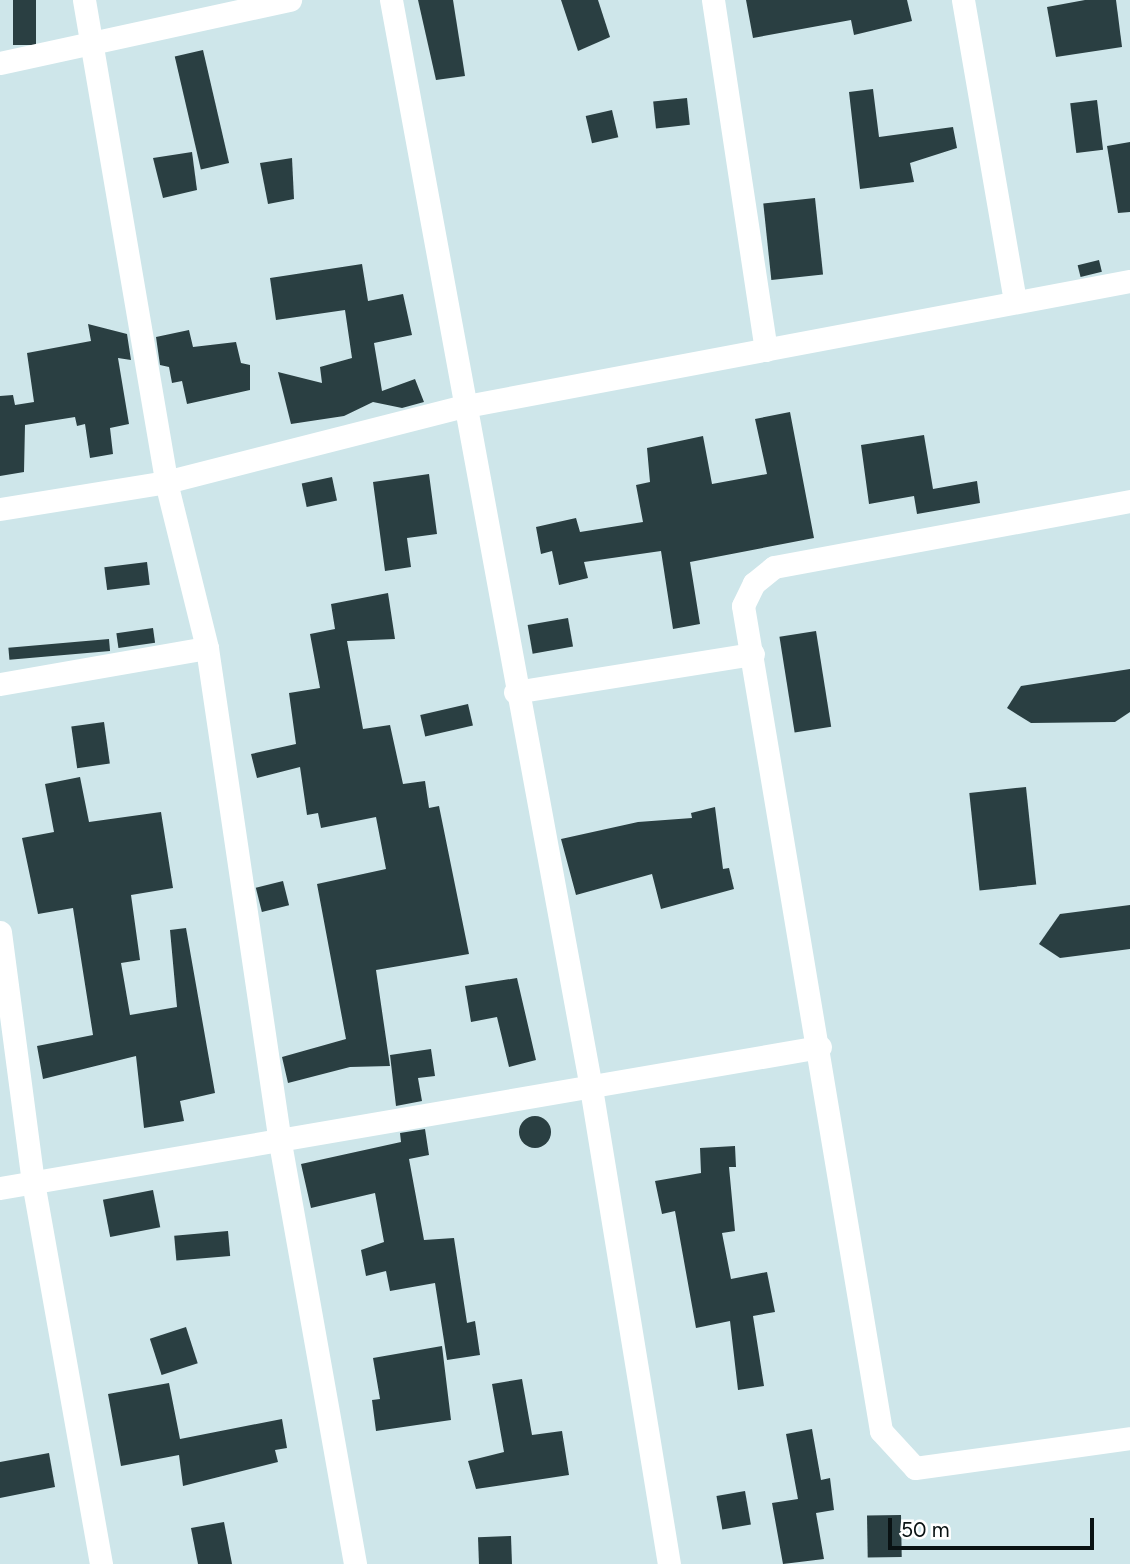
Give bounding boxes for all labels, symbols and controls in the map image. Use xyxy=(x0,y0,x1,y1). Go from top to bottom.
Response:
scale bar xyxy=(892,1504,1098,1548)
text: 50 m xyxy=(901,1517,950,1542)

